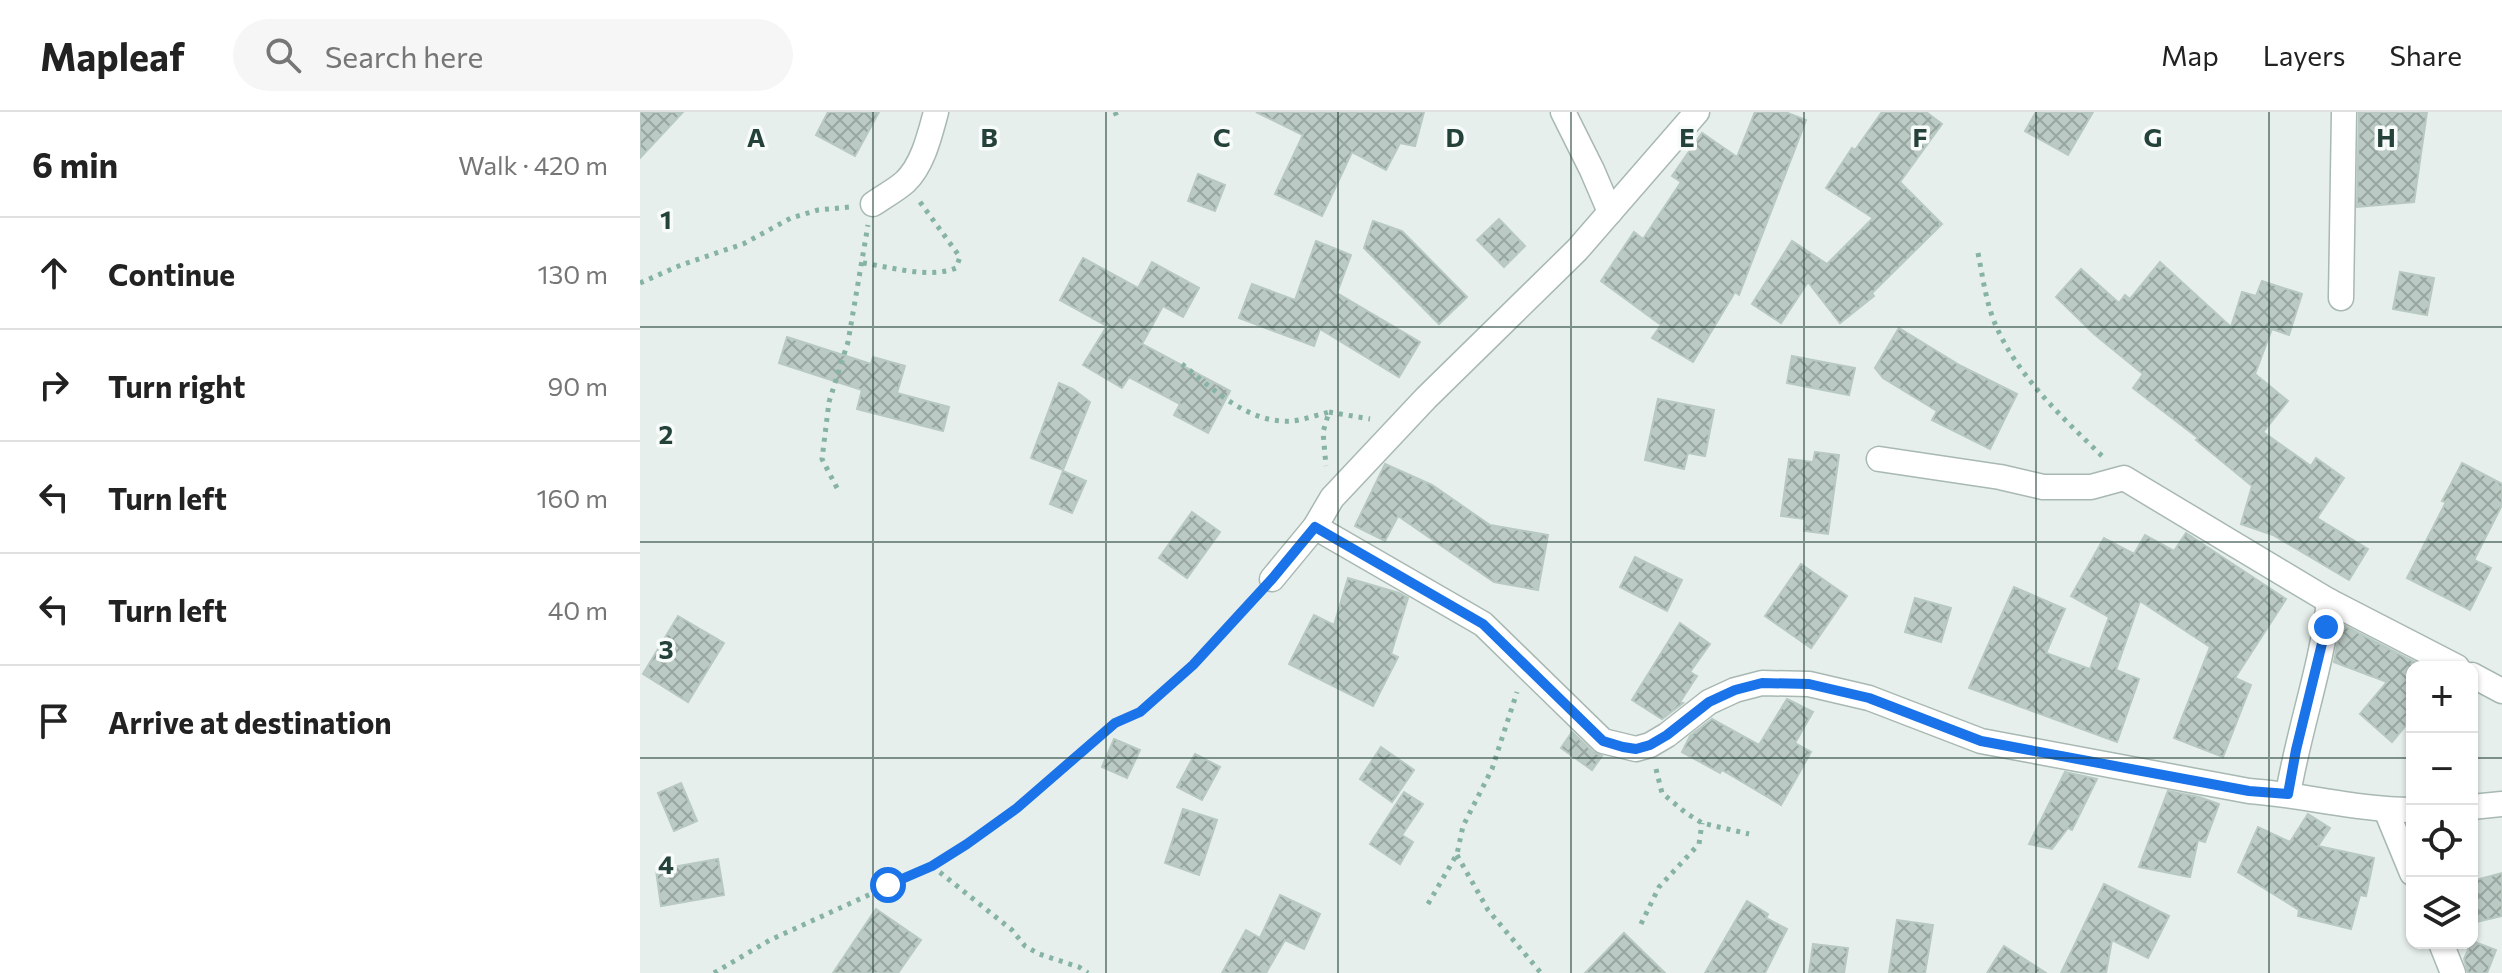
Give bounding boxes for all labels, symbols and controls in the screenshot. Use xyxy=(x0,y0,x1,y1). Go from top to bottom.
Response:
search box xyxy=(233,19,793,91)
text: Mapleaf xyxy=(40,32,185,79)
icon: search xyxy=(261,33,305,77)
text: Search here xyxy=(325,37,483,74)
text: Map xyxy=(2161,38,2219,72)
text: Layers xyxy=(2263,38,2345,72)
text: Share xyxy=(2389,38,2462,72)
text: A xyxy=(747,121,766,152)
text: B xyxy=(980,121,998,152)
text: C xyxy=(1213,121,1231,152)
text: D xyxy=(1445,121,1465,152)
text: E xyxy=(1679,121,1695,152)
text: F xyxy=(1912,121,1928,152)
text: G xyxy=(2144,121,2162,152)
text: H xyxy=(2376,121,2396,152)
text: 6 min xyxy=(32,143,118,185)
text: Walk · 420 m xyxy=(458,149,608,180)
text: 1 xyxy=(660,203,672,234)
icon: ahead xyxy=(32,251,76,295)
text: Continue xyxy=(108,255,235,292)
text: 130 m xyxy=(537,258,608,289)
icon: right xyxy=(32,363,76,407)
text: Turn right xyxy=(108,367,245,404)
text: 90 m xyxy=(548,370,608,401)
text: 2 xyxy=(659,418,673,449)
icon: left xyxy=(32,475,76,519)
text: Turn left xyxy=(108,479,227,516)
text: 160 m xyxy=(536,482,608,513)
icon: left xyxy=(32,587,76,631)
text: Turn left xyxy=(108,591,227,628)
text: 40 m xyxy=(548,594,608,625)
route end xyxy=(2308,609,2344,645)
text: 3 xyxy=(658,633,674,664)
map controls xyxy=(2406,661,2478,949)
button: + xyxy=(2406,661,2478,733)
icon: arrive xyxy=(32,699,76,743)
text: Arrive at destination xyxy=(108,703,392,740)
button: − xyxy=(2406,733,2478,805)
button: locate xyxy=(2406,805,2478,877)
text: 4 xyxy=(658,848,674,879)
route start xyxy=(870,867,906,903)
button: layers xyxy=(2406,877,2478,949)

